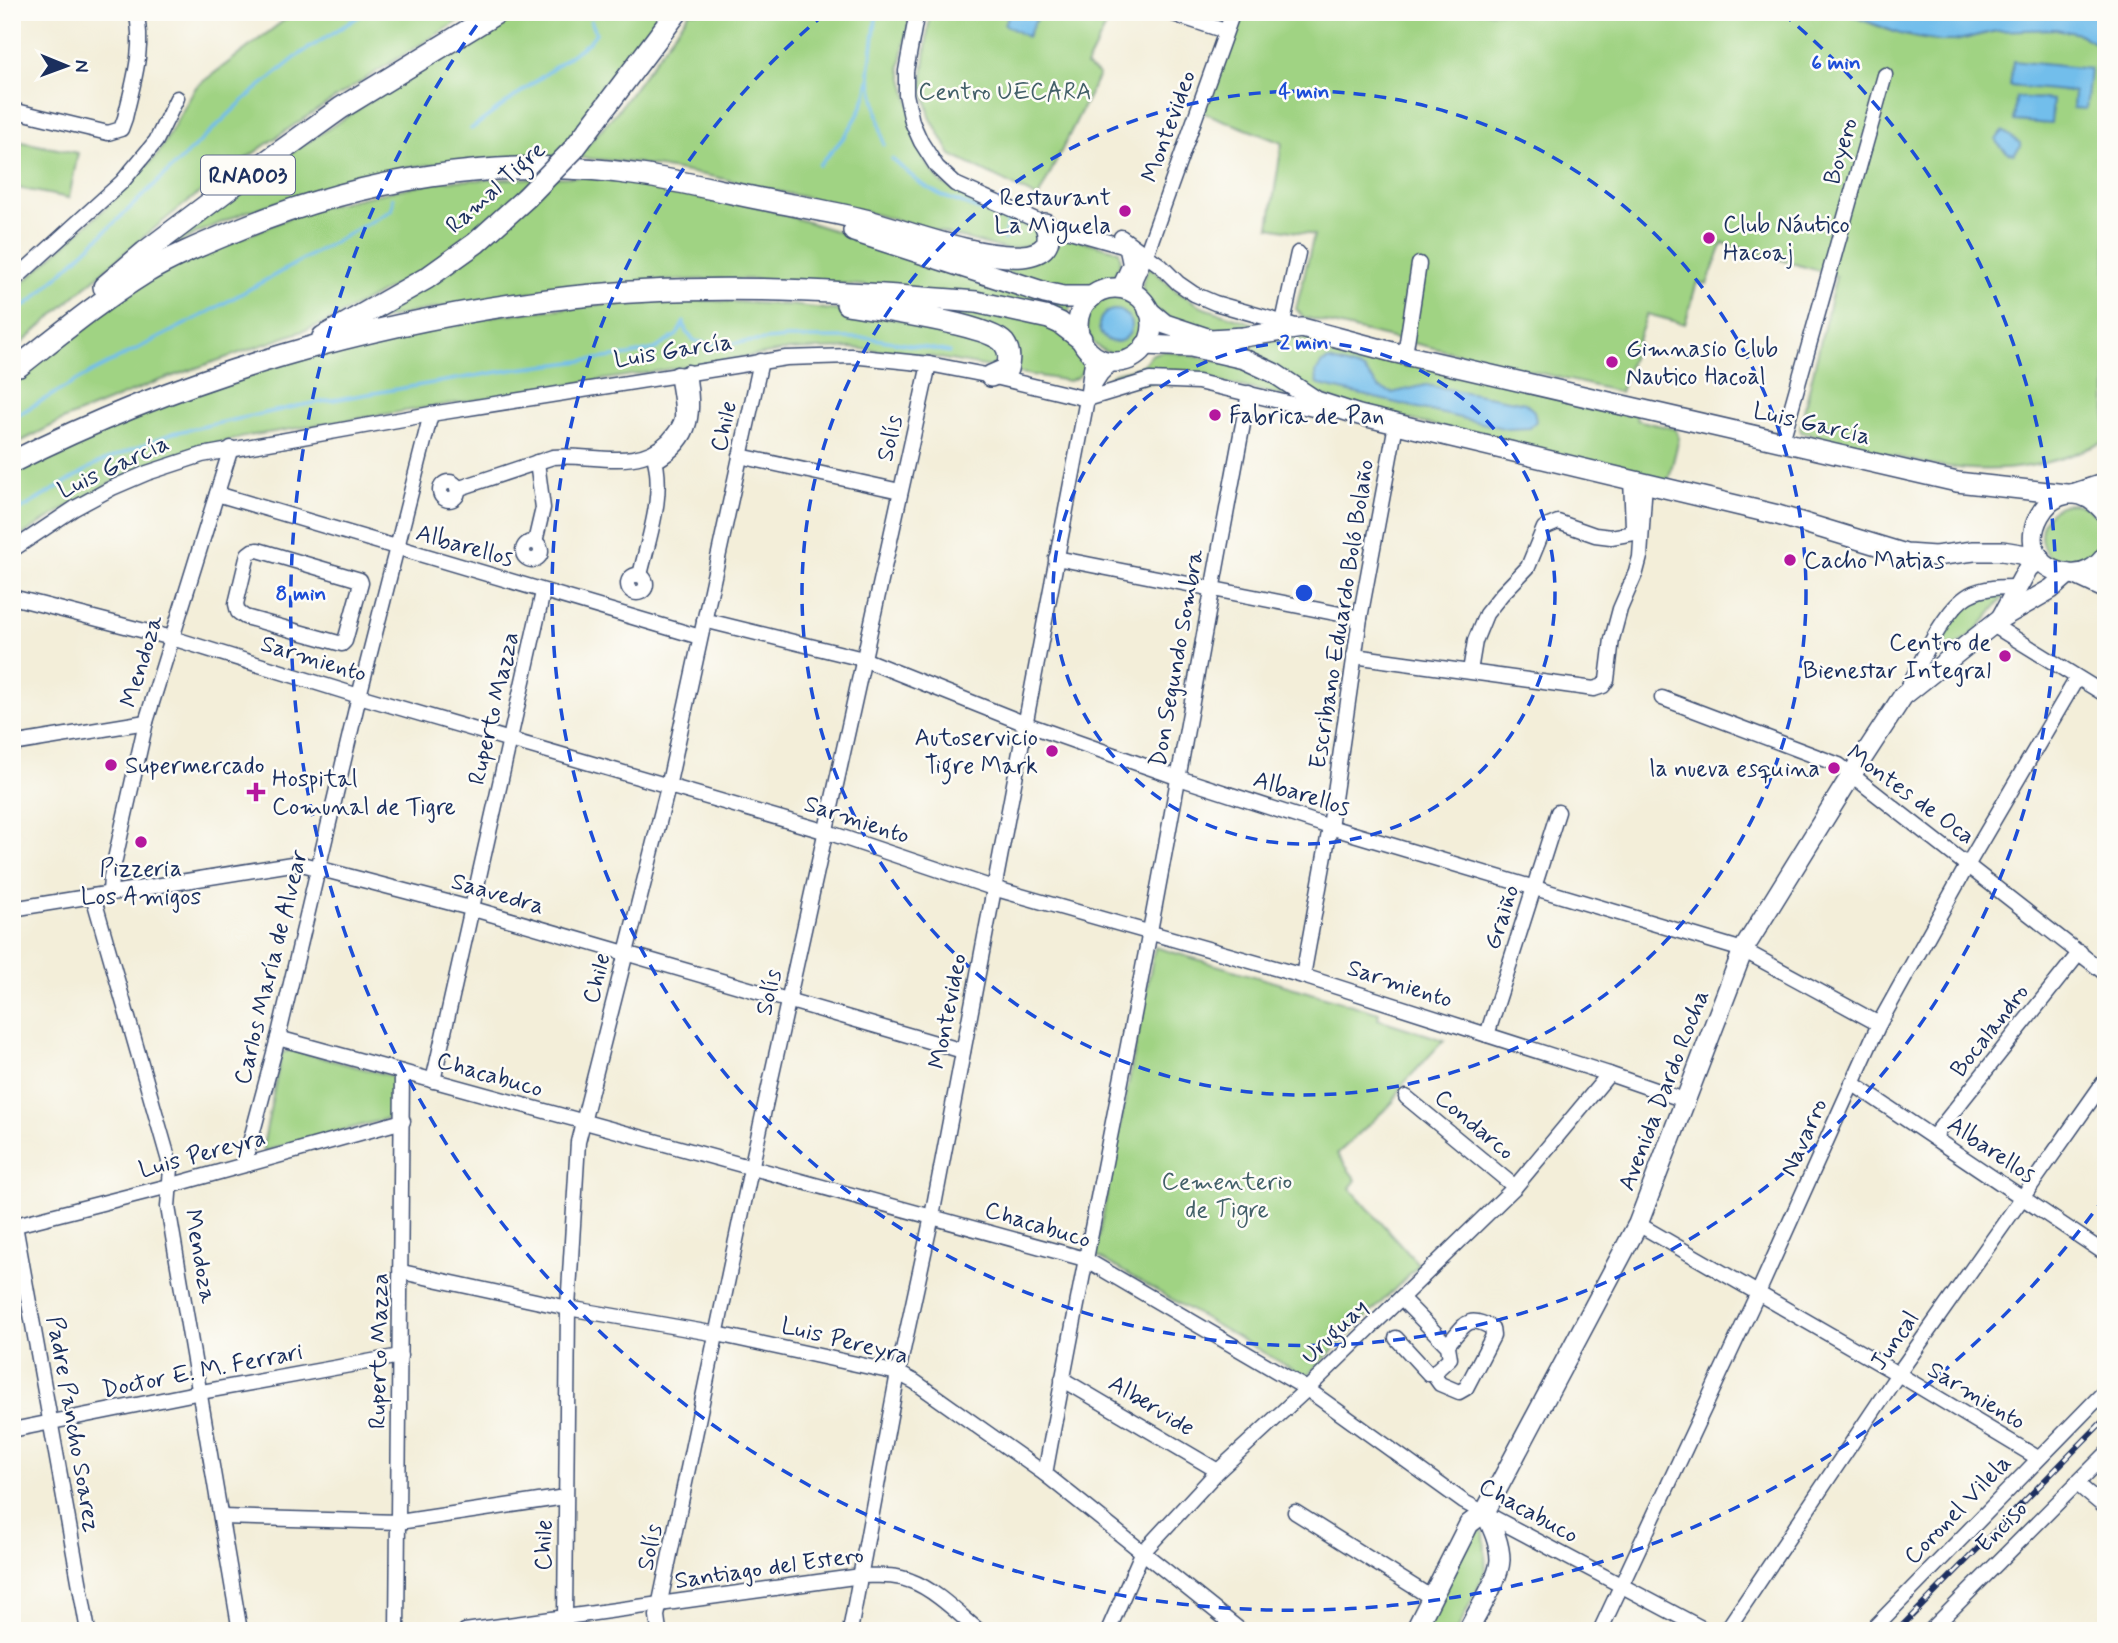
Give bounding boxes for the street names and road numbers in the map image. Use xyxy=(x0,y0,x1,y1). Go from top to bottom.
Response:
street label: Montevideo xyxy=(1135,66,1204,187)
street label: Boyero xyxy=(1817,115,1866,188)
street label: Ramal Tigre xyxy=(439,135,555,243)
road number: RNA003 xyxy=(201,156,295,194)
street label: Luis García xyxy=(612,327,735,376)
street label: Luis García xyxy=(1750,396,1873,453)
street label: Chile xyxy=(704,398,745,455)
street label: Solís xyxy=(870,412,911,465)
street label: Luis García xyxy=(53,428,174,507)
street label: Escribano Eduardo Boló Bolaño xyxy=(1303,457,1382,771)
street label: Albarellos xyxy=(412,518,517,575)
street label: Don Segundo Sombra xyxy=(1143,546,1212,770)
street label: Mendoza xyxy=(114,611,171,711)
street label: Sarmiento xyxy=(257,629,370,690)
street label: Ruperto Mazza xyxy=(462,629,527,788)
street label: Montes de Oca xyxy=(1840,738,1980,852)
street label: Albarellos xyxy=(1249,764,1354,825)
street label: Sarmiento xyxy=(800,789,913,852)
street label: Carlos María de Alvear xyxy=(227,846,316,1088)
street label: Saavedra xyxy=(447,866,548,922)
street label: Graiño xyxy=(1477,881,1527,954)
street label: Chile xyxy=(576,950,619,1007)
street label: Montevideo xyxy=(922,951,975,1072)
street label: Sarmiento xyxy=(1343,953,1456,1016)
street label: Solís xyxy=(749,966,790,1019)
street label: Bocalandro xyxy=(1944,978,2036,1084)
street label: Avenida Dardo Rocha xyxy=(1612,985,1717,1196)
street label: Chacabuco xyxy=(433,1045,546,1105)
street label: Condarco xyxy=(1427,1083,1521,1168)
street label: Navarro xyxy=(1774,1094,1835,1181)
street label: Albarellos xyxy=(1941,1109,2041,1191)
street label: Luis Pereyra xyxy=(136,1123,269,1186)
street label: Chacabuco xyxy=(981,1195,1094,1256)
street label: Mendoza xyxy=(176,1207,223,1306)
street label: Ruperto Mazza xyxy=(363,1273,396,1429)
street label: Uruguay xyxy=(1295,1292,1377,1374)
street label: Juncal xyxy=(1864,1305,1927,1377)
street label: Luis Pereyra xyxy=(778,1311,912,1372)
street label: Padre Pancho Soarez xyxy=(38,1314,107,1535)
street label: Doctor E. M. Ferrari xyxy=(99,1337,305,1406)
street label: Sarmiento xyxy=(1921,1355,2031,1438)
street label: Albervide xyxy=(1102,1368,1200,1444)
street label: Coronel Vilela xyxy=(1898,1448,2019,1572)
street label: Chacabuco xyxy=(1473,1471,1584,1551)
street label: Enciso xyxy=(1969,1494,2035,1560)
street label: Chile xyxy=(529,1519,560,1571)
street label: Solís xyxy=(630,1521,671,1573)
street label: Santiago del Estero xyxy=(673,1540,866,1597)

